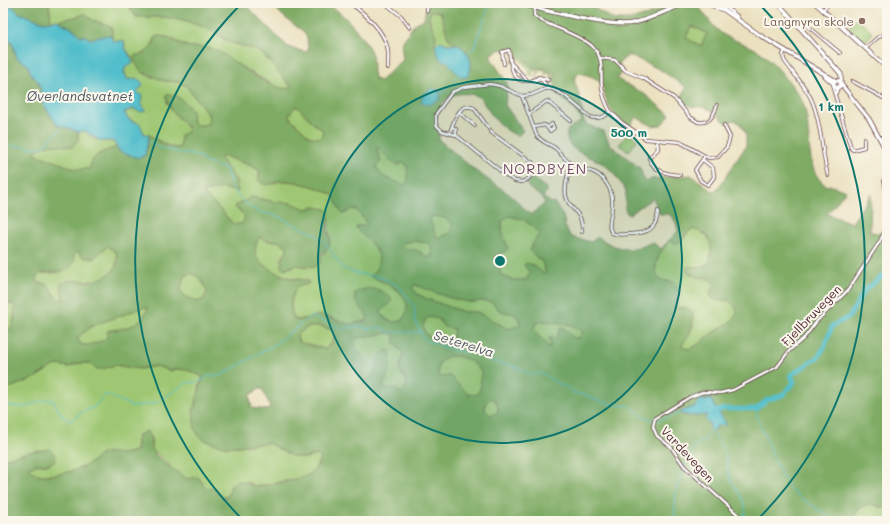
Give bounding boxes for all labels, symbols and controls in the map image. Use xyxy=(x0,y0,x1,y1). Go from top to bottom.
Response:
place label: Langmyra skole xyxy=(764,13,854,29)
marker: Langmyra skole xyxy=(857,16,867,26)
water label: Øverlandsvatnet xyxy=(27,87,133,104)
text: 1 km xyxy=(818,98,844,114)
text: 500 m xyxy=(611,124,647,140)
district label: NORDBYEN xyxy=(503,159,587,178)
centre of rings xyxy=(493,254,507,268)
street label: Fjellbruvegen xyxy=(778,281,844,349)
water label: Seterelva xyxy=(432,326,496,360)
street label: Vardevegen xyxy=(658,423,718,485)

